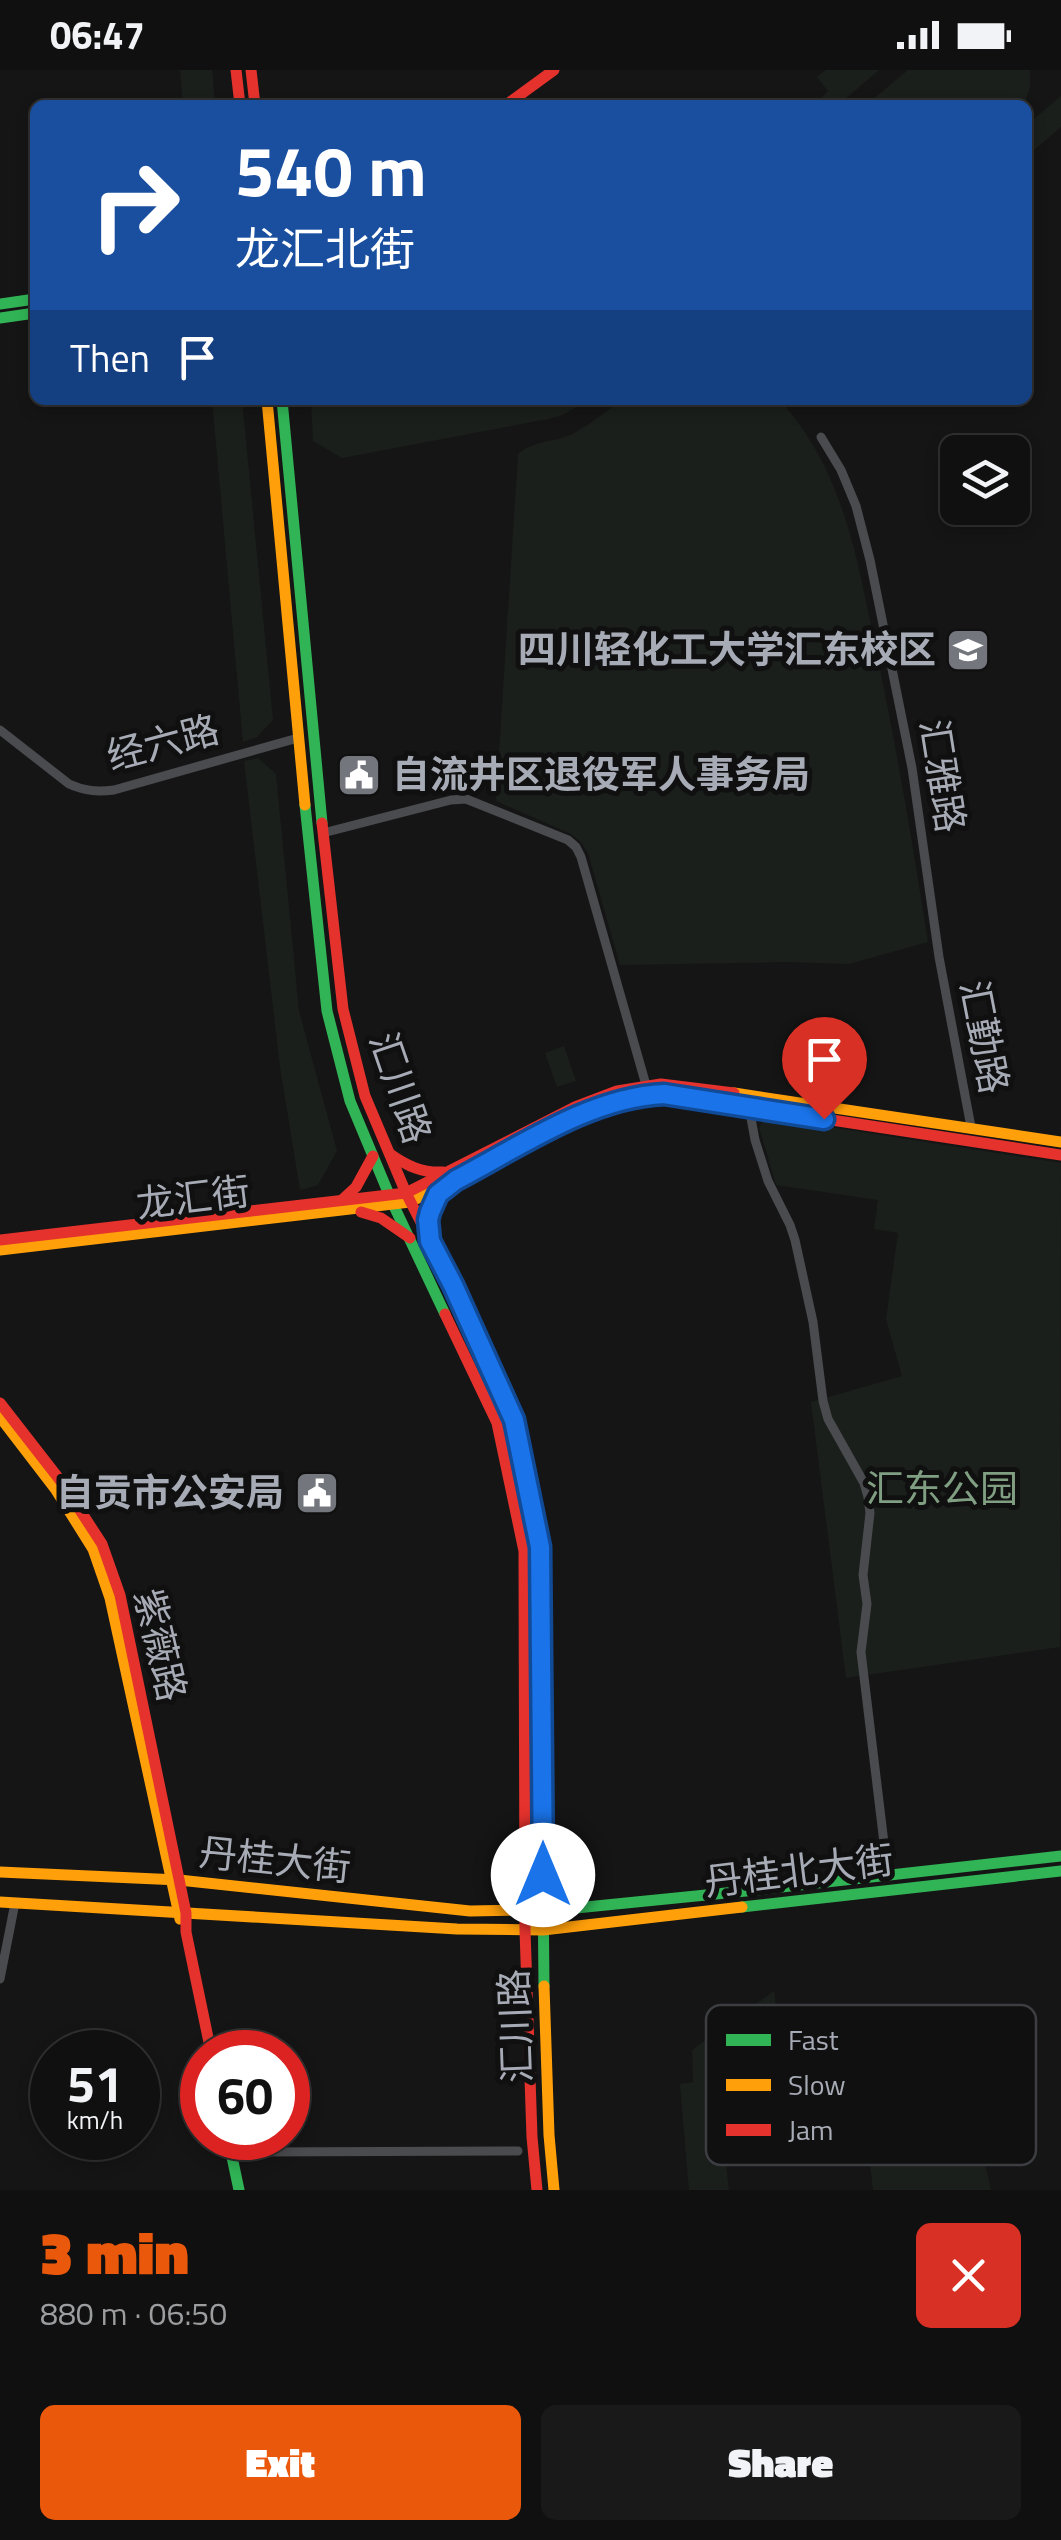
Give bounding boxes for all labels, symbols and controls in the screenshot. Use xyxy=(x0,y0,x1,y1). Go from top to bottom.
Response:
text: 06:47 xyxy=(50,6,145,64)
text: 540 m xyxy=(235,117,427,223)
icon: right xyxy=(70,140,200,270)
text: 龙汇北街 xyxy=(235,214,415,282)
text: Then xyxy=(70,329,150,387)
icon: arrive xyxy=(170,330,225,385)
map controls xyxy=(940,435,1030,525)
button: layers xyxy=(940,435,1030,525)
place label: 四川轻化工大学汇东校区 xyxy=(518,620,936,678)
school or university icon: 四川轻化工大学汇东校区 xyxy=(945,627,991,673)
street label: 经六路 xyxy=(100,699,225,785)
street label: 汇雅路 xyxy=(905,715,981,837)
place label: 自流井区退役军人事务局 xyxy=(392,745,810,803)
public building icon: 自流井区退役军人事务局 xyxy=(336,752,382,798)
street label: 汇勤路 xyxy=(946,975,1024,1098)
pin xyxy=(782,1017,867,1120)
street label: 汇川路 xyxy=(355,1024,447,1151)
icon: arrive xyxy=(797,1032,852,1087)
street label: 龙汇街 xyxy=(133,1161,253,1233)
park label: 汇东公园 xyxy=(866,1459,1018,1517)
place label: 自贡市公安局 xyxy=(56,1463,284,1521)
public building icon: 自贡市公安局 xyxy=(294,1470,340,1516)
street label: 紫薇路 xyxy=(120,1583,202,1707)
street label: 丹桂大街 xyxy=(196,1822,354,1896)
position arrow xyxy=(491,1823,595,1927)
street label: 丹桂北大街 xyxy=(701,1830,897,1910)
street label: 汇川路 xyxy=(484,1968,546,2084)
legend xyxy=(706,2005,1036,2165)
text: Fast xyxy=(788,2018,839,2061)
speed limit sign: 60 xyxy=(180,2030,310,2160)
text: 51 xyxy=(67,2045,123,2121)
text: Slow xyxy=(788,2063,846,2106)
text: km/h xyxy=(67,2101,123,2139)
text: Jam xyxy=(788,2108,834,2151)
text: 3 min xyxy=(40,2206,189,2297)
button: close xyxy=(916,2223,1021,2328)
text: 880 m · 06:50 xyxy=(40,2289,227,2337)
button: Exit xyxy=(40,2405,521,2520)
button: Share xyxy=(541,2405,1021,2520)

